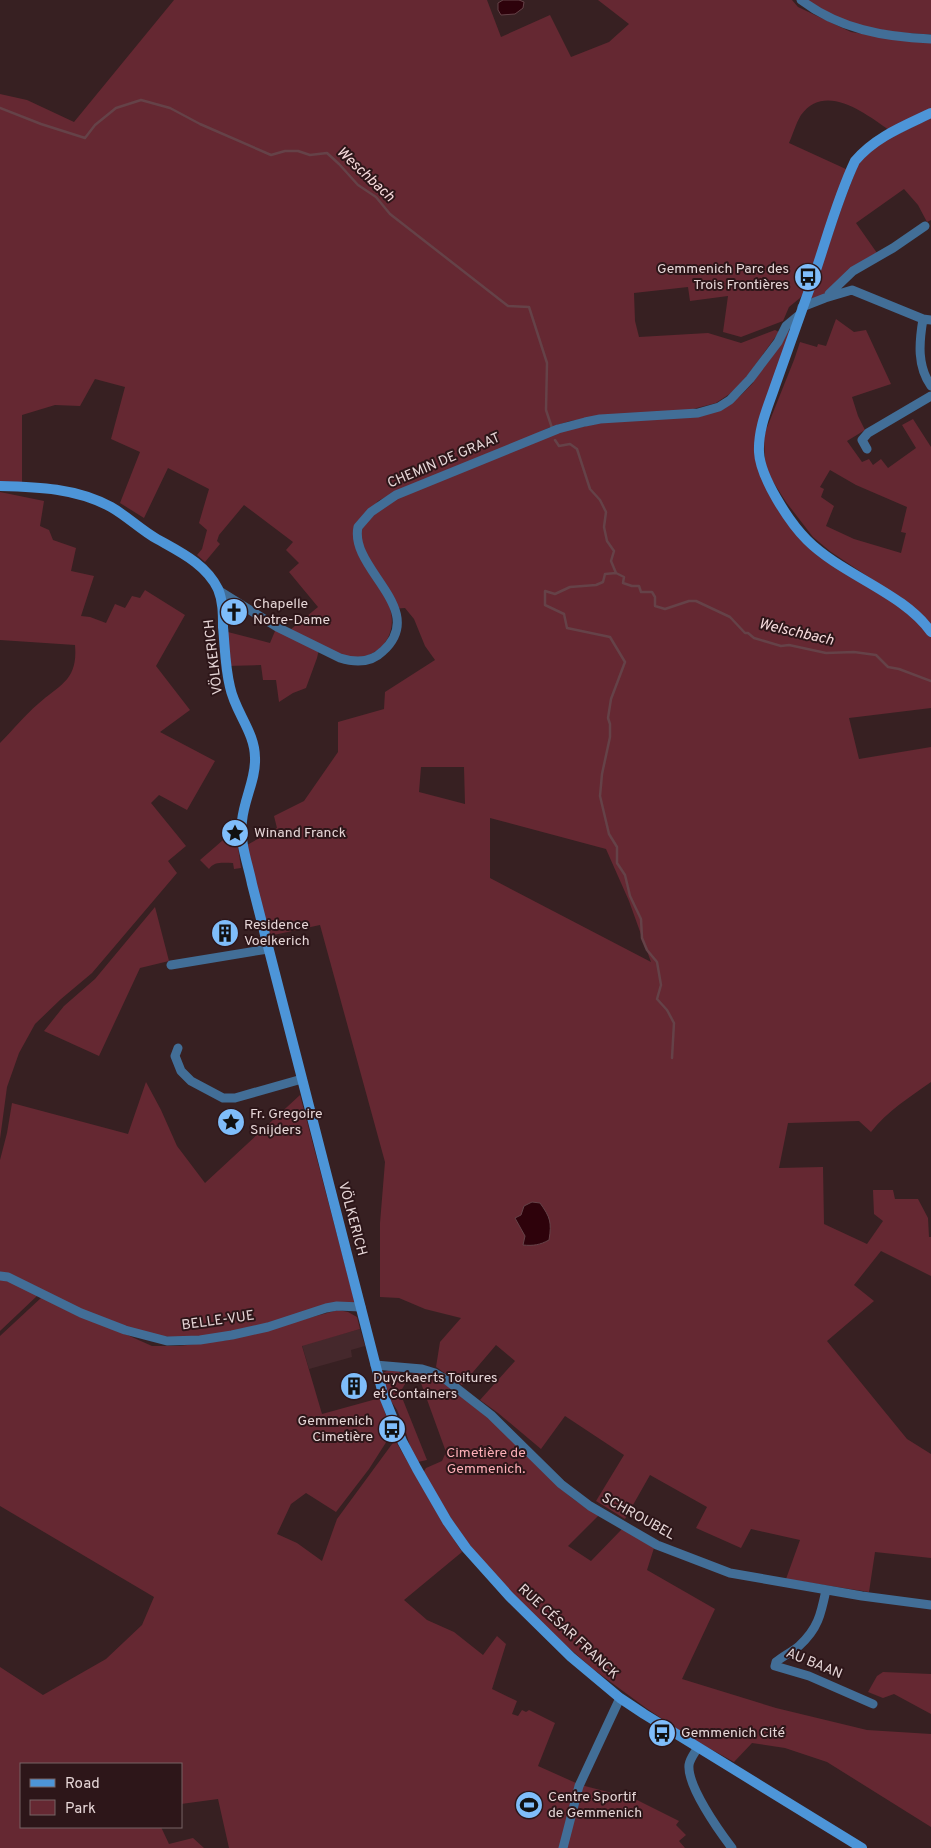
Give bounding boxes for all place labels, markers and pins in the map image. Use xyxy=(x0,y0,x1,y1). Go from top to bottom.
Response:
place label: Gemmenich Parc des Trois Frontières xyxy=(657,261,789,294)
bus stop icon: Gemmenich Parc des Trois Frontières xyxy=(793,262,823,292)
place label: Chapelle Notre-Dame xyxy=(253,596,330,629)
church icon: Chapelle Notre-Dame xyxy=(219,597,249,627)
place icon: Winand Franck xyxy=(220,818,250,848)
place label: Winand Franck xyxy=(254,825,346,842)
place label: Residence Voelkerich xyxy=(244,917,310,950)
building icon: Residence Voelkerich xyxy=(210,918,240,948)
place label: Fr. Gregoire Snijders xyxy=(250,1106,323,1139)
place icon: Fr. Gregoire Snijders xyxy=(216,1107,246,1137)
place label: Duyckaerts Toitures et Containers xyxy=(373,1370,498,1403)
building icon: Duyckaerts Toitures et Containers xyxy=(339,1371,369,1401)
place label: Gemmenich Cimetière xyxy=(298,1413,373,1446)
bus stop icon: Gemmenich Cimetière xyxy=(377,1414,407,1444)
bus stop icon: Gemmenich Cité xyxy=(647,1718,677,1748)
place label: Gemmenich Cité xyxy=(681,1725,785,1742)
place label: Centre Sportif de Gemmenich xyxy=(548,1789,642,1822)
sports icon: Centre Sportif de Gemmenich xyxy=(514,1790,544,1820)

